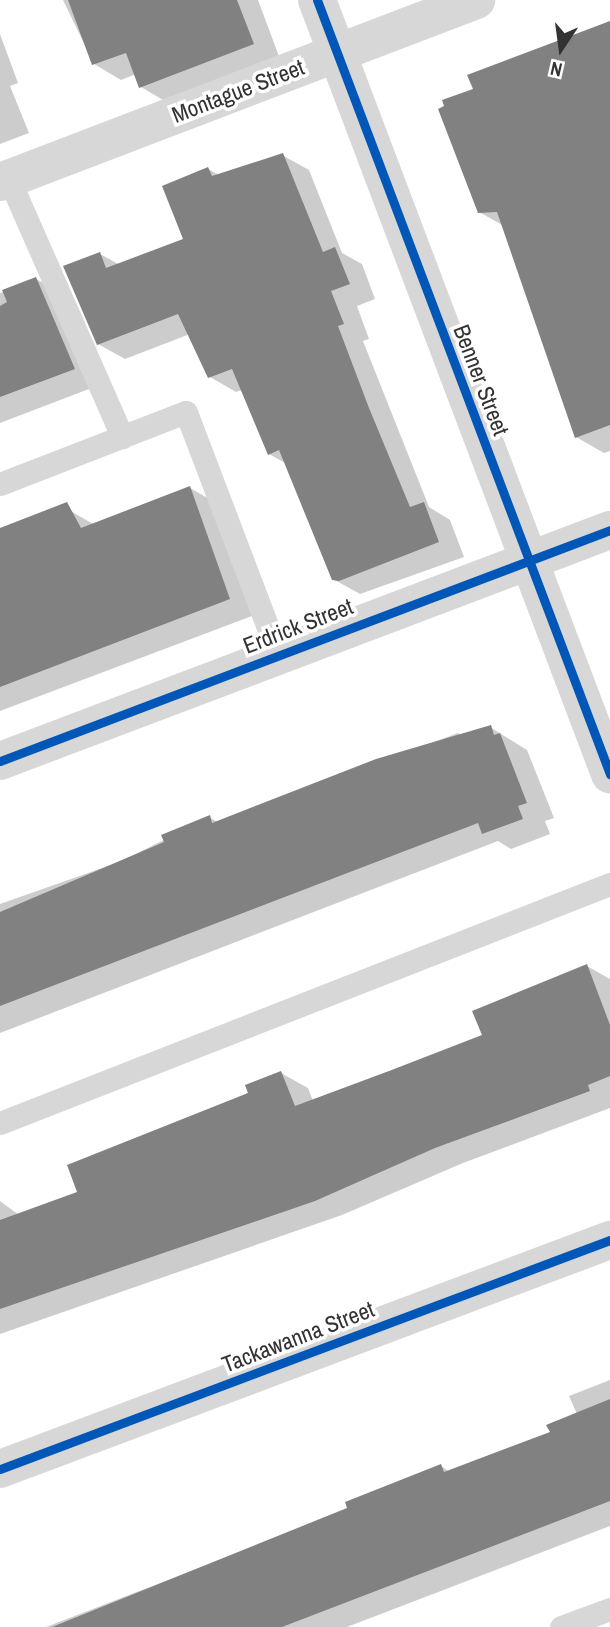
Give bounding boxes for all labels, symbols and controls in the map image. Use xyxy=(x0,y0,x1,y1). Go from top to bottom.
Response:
north arrow xyxy=(526,14,596,84)
street label: Montague Street xyxy=(168,53,308,129)
text: N xyxy=(548,56,565,83)
street label: Benner Street xyxy=(447,321,515,439)
street label: Erdrick Street xyxy=(239,592,357,660)
street label: Tackawanna Street xyxy=(218,1295,378,1379)

